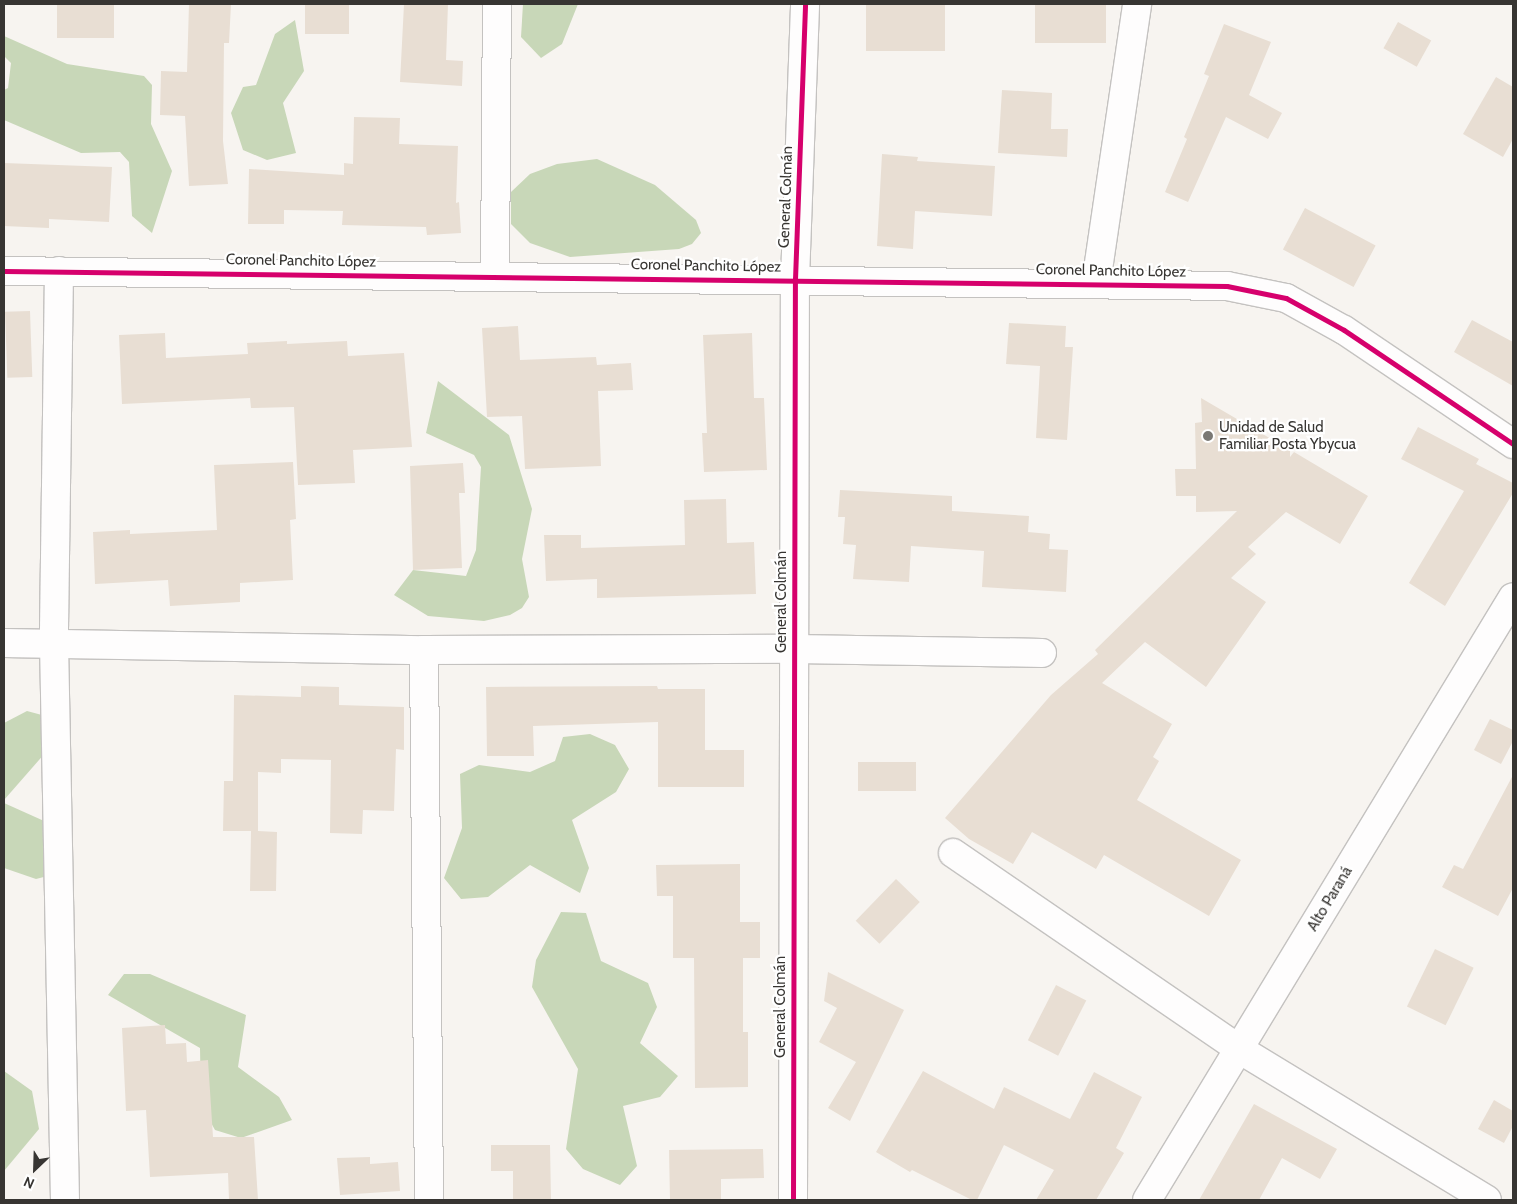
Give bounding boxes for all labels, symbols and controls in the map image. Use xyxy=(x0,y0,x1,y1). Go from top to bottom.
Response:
street label: General Colmán xyxy=(775,146,797,248)
street label: Coronel Panchito López xyxy=(226,251,376,271)
street label: Coronel Panchito López xyxy=(631,256,781,276)
street label: Coronel Panchito López xyxy=(1036,261,1186,281)
place label: Unidad de Salud Familiar Posta Ybycua xyxy=(1219,418,1356,453)
marker: Unidad de Salud Familiar Posta Ybycua xyxy=(1201,429,1215,443)
street label: General Colmán xyxy=(773,551,791,653)
street label: Alto Paraná xyxy=(1304,863,1356,935)
street label: General Colmán xyxy=(772,956,790,1058)
north arrow xyxy=(10,1144,60,1194)
text: N xyxy=(21,1172,37,1193)

